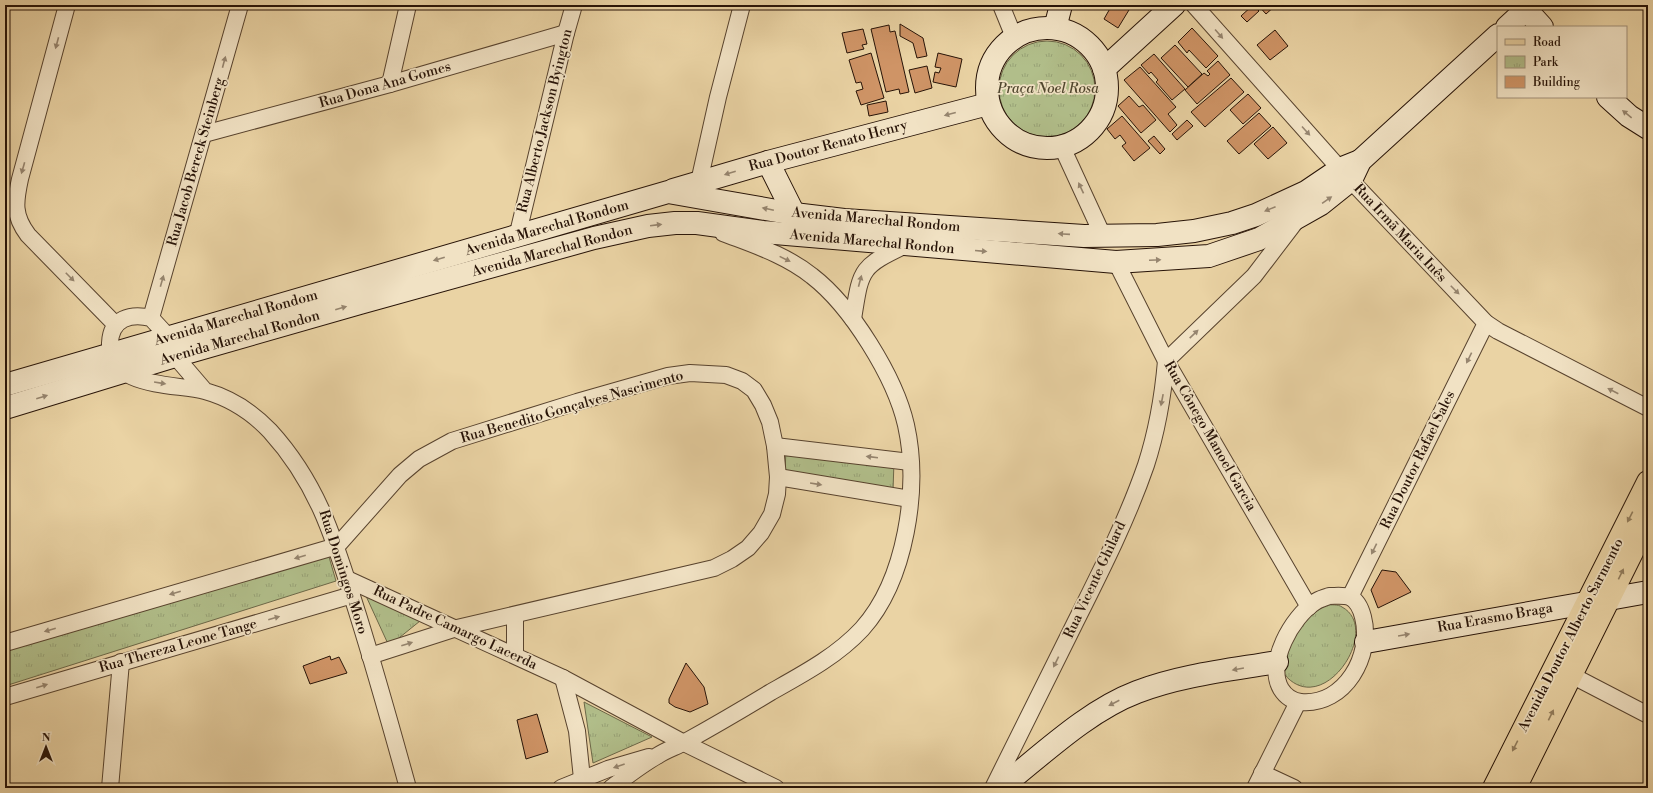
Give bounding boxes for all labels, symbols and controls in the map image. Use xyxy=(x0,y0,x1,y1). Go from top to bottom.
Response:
street label: Rua Alberto Jackson Byington xyxy=(513,26,577,215)
legend xyxy=(1497,26,1627,98)
one-way arrow xyxy=(1215,29,1224,40)
text: Road xyxy=(1533,35,1561,50)
one-way arrow xyxy=(54,37,60,49)
one-way arrow xyxy=(221,55,227,67)
text: Park xyxy=(1533,55,1559,70)
street label: Rua Dona Ana Gomes xyxy=(317,58,453,112)
street label: Rua Jacob Bereck Steinberg xyxy=(163,75,229,248)
text: Building xyxy=(1532,75,1581,90)
park label: Praça Noel Rosa xyxy=(996,80,1099,98)
one-way arrow xyxy=(1621,109,1632,118)
one-way arrow xyxy=(944,111,957,117)
street label: Rua Doutor Renato Henry xyxy=(747,116,909,176)
one-way arrow xyxy=(1302,126,1311,136)
one-way arrow xyxy=(19,162,25,174)
one-way arrow xyxy=(724,170,736,176)
street label: Rua Irmã Maria Inês xyxy=(1350,180,1450,286)
one-way arrow xyxy=(1078,182,1084,194)
one-way arrow xyxy=(1322,195,1333,204)
street label: Avenida Marechal Rondom xyxy=(462,196,631,260)
street label: Avenida Marechal Rondom xyxy=(790,204,961,236)
one-way arrow xyxy=(762,206,774,212)
one-way arrow xyxy=(1264,207,1276,213)
street label: Avenida Marechal Rondon xyxy=(469,221,635,281)
one-way arrow xyxy=(650,222,663,228)
street label: Avenida Marechal Rondon xyxy=(788,226,956,258)
one-way arrow xyxy=(1058,231,1070,238)
one-way arrow xyxy=(975,248,987,254)
one-way arrow xyxy=(433,256,445,262)
one-way arrow xyxy=(780,256,791,262)
one-way arrow xyxy=(1149,257,1161,264)
one-way arrow xyxy=(65,272,75,282)
one-way arrow xyxy=(159,275,165,287)
one-way arrow xyxy=(857,275,863,287)
one-way arrow xyxy=(1450,285,1460,295)
street label: Avenida Marechal Rondom xyxy=(151,286,320,350)
one-way arrow xyxy=(336,305,348,311)
street label: Avenida Marechal Rondon xyxy=(157,306,323,370)
one-way arrow xyxy=(1189,329,1199,339)
one-way arrow xyxy=(1466,352,1472,363)
street label: Rua Cônego Manoel Garcia xyxy=(1160,358,1261,515)
street label: Rua Benedito Gonçalves Nascimento xyxy=(458,366,686,448)
one-way arrow xyxy=(154,380,166,386)
one-way arrow xyxy=(1608,387,1619,394)
street label: Rua Doutor Rafael Sales xyxy=(1377,388,1459,532)
one-way arrow xyxy=(1158,393,1164,406)
one-way arrow xyxy=(37,394,49,400)
one-way arrow xyxy=(866,454,878,460)
one-way arrow xyxy=(810,481,822,487)
street label: Rua Domingos Moro xyxy=(314,508,372,637)
one-way arrow xyxy=(1627,511,1634,523)
street label: Rua Vicente Ghilard xyxy=(1060,519,1130,641)
street label: Avenida Doutor Alberto Sarmento xyxy=(1514,535,1628,736)
one-way arrow xyxy=(1371,544,1377,555)
one-way arrow xyxy=(293,554,305,560)
one-way arrow xyxy=(1618,568,1625,580)
street label: Rua Padre Camargo Lacerda xyxy=(370,582,541,674)
one-way arrow xyxy=(169,590,181,596)
street label: Rua Erasmo Braga xyxy=(1436,599,1555,637)
one-way arrow xyxy=(268,614,281,620)
street label: Rua Thereza Leone Tange xyxy=(97,615,259,677)
one-way arrow xyxy=(44,627,56,633)
one-way arrow xyxy=(1398,631,1410,637)
one-way arrow xyxy=(402,641,414,647)
one-way arrow xyxy=(1053,656,1059,668)
one-way arrow xyxy=(1232,666,1245,672)
one-way arrow xyxy=(37,683,49,689)
one-way arrow xyxy=(1108,700,1120,706)
one-way arrow xyxy=(1548,710,1554,721)
north arrow xyxy=(26,727,66,767)
text: N xyxy=(42,731,51,745)
one-way arrow xyxy=(1512,740,1519,751)
one-way arrow xyxy=(612,763,624,769)

